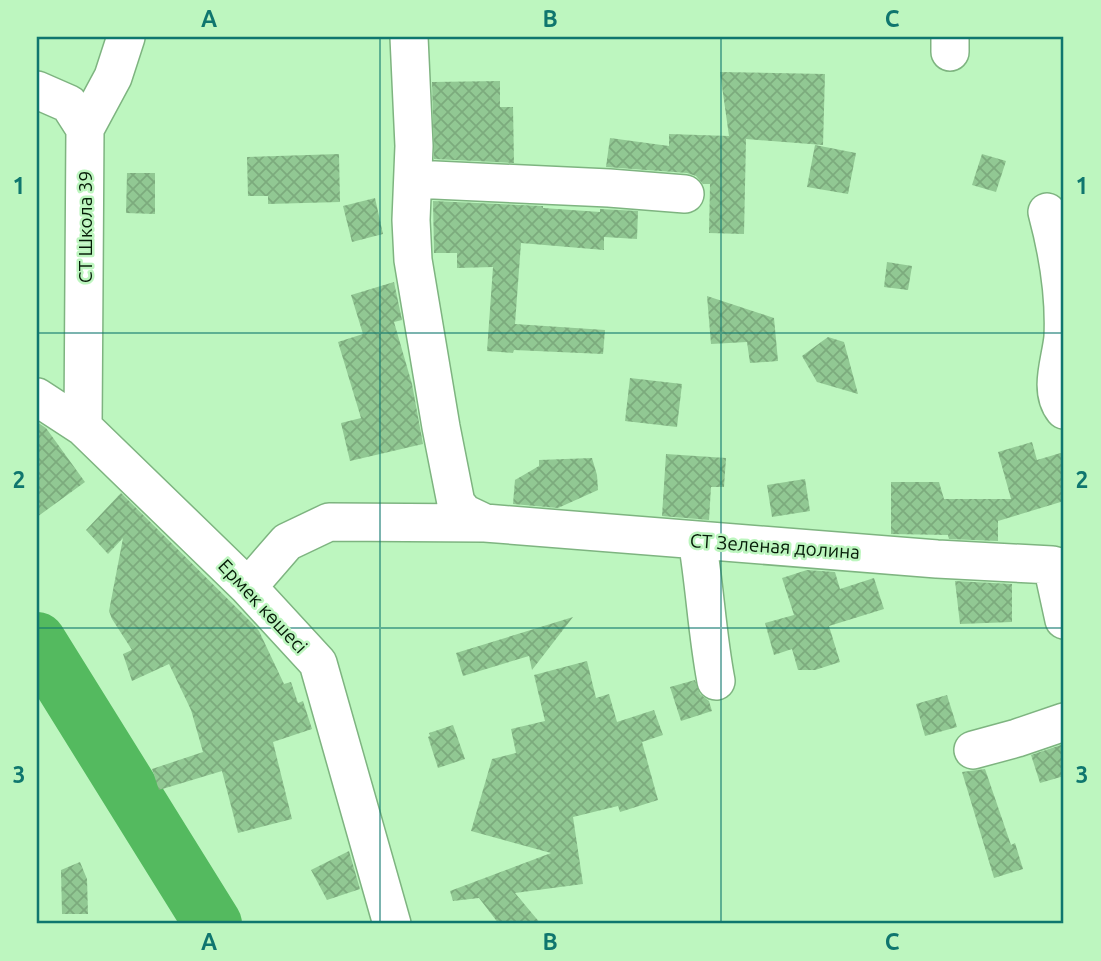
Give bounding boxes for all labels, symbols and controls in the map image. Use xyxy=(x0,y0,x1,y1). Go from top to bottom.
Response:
text: A xyxy=(201,6,217,31)
text: B xyxy=(542,6,558,31)
text: C xyxy=(885,6,900,31)
street label: СТ Школа 39 xyxy=(74,171,96,283)
text: 1 xyxy=(13,173,25,198)
text: 1 xyxy=(1076,173,1088,198)
text: 2 xyxy=(13,467,25,492)
text: 2 xyxy=(1076,467,1088,492)
street label: СТ Зеленая долина xyxy=(689,529,861,563)
street label: Ермек көшесі xyxy=(214,555,312,657)
text: 3 xyxy=(13,762,25,787)
text: 3 xyxy=(1076,762,1088,787)
text: A xyxy=(201,929,217,954)
text: B xyxy=(542,929,558,954)
text: C xyxy=(885,929,900,954)

